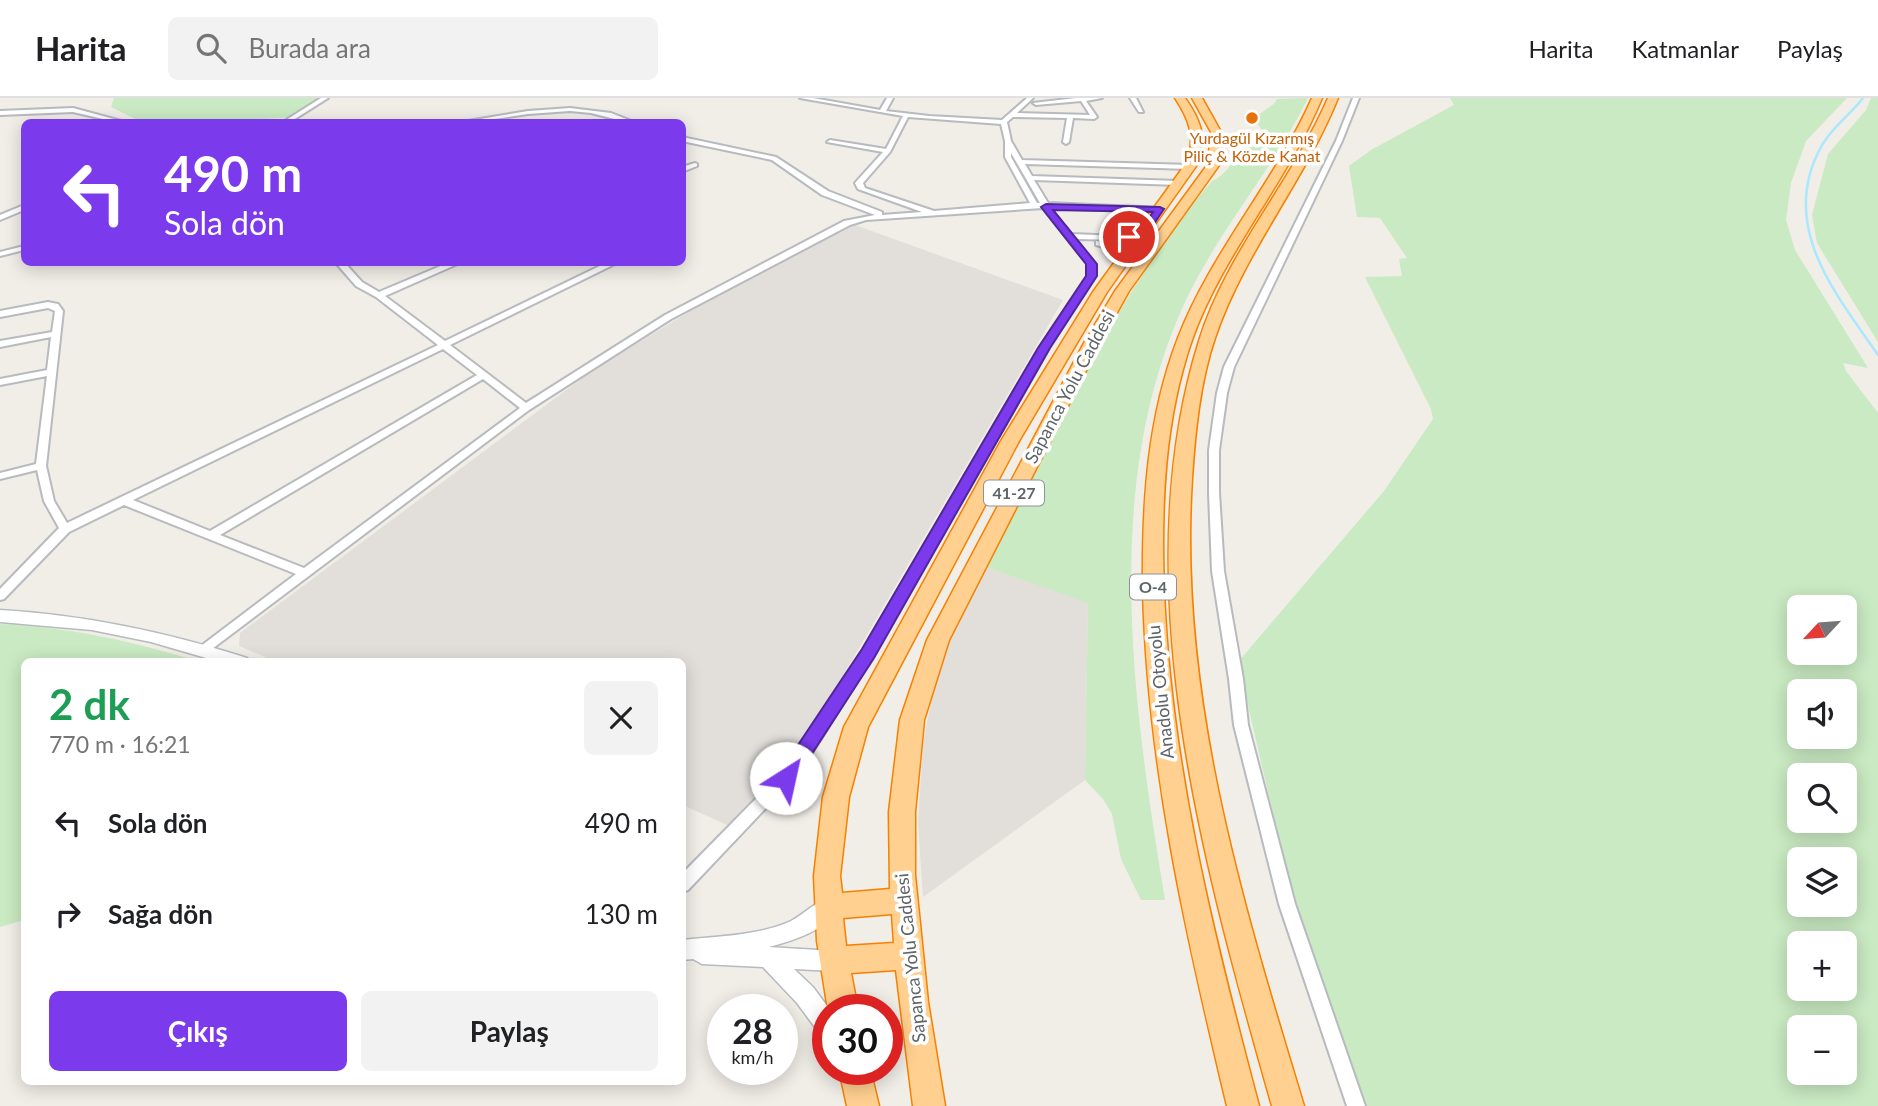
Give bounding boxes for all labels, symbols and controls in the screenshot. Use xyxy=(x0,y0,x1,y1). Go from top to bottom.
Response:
search box xyxy=(168,17,658,80)
text: Harita xyxy=(35,28,126,68)
icon: search xyxy=(192,29,230,67)
text: Burada ara xyxy=(248,32,371,64)
text: Harita xyxy=(1528,34,1593,63)
text: Katmanlar xyxy=(1631,34,1739,63)
text: Paylaş xyxy=(1777,34,1843,63)
marker: Yurdagül Kızarmış Piliç & Közde Kanat xyxy=(1244,110,1260,126)
place label: Yurdagül Kızarmış Piliç & Közde Kanat xyxy=(1184,128,1321,165)
text: 490 m xyxy=(164,144,302,202)
icon: left xyxy=(49,147,140,238)
text: Sola dön xyxy=(164,203,285,242)
pin xyxy=(1099,207,1159,267)
icon: arrive xyxy=(1110,218,1148,256)
street label: Sapanca Yolu Caddesi xyxy=(1019,306,1119,467)
road number: 41-27 xyxy=(984,480,1044,506)
road number: O-4 xyxy=(1130,574,1176,600)
north arrow xyxy=(1787,595,1857,665)
map controls xyxy=(1787,595,1857,1085)
street label: Anadolu Otoyolu xyxy=(1142,624,1178,760)
text: 2 dk xyxy=(49,679,130,729)
button: sound xyxy=(1787,679,1857,749)
button: close xyxy=(584,681,658,755)
text: 770 m · 16:21 xyxy=(49,730,191,758)
position arrow xyxy=(749,741,823,815)
button: search xyxy=(1787,763,1857,833)
icon: left xyxy=(49,804,87,842)
text: Sola dön xyxy=(108,807,208,839)
text: 490 m xyxy=(585,807,658,839)
button: layers xyxy=(1787,847,1857,917)
street label: Sapanca Yolu Caddesi xyxy=(890,872,930,1044)
icon: right xyxy=(49,895,87,933)
text: Sağa dön xyxy=(108,898,213,930)
text: 130 m xyxy=(585,898,658,930)
button: + xyxy=(1787,931,1857,1001)
button: Çıkış xyxy=(49,991,347,1071)
button: Paylaş xyxy=(361,991,658,1071)
speed limit sign: 30 xyxy=(812,994,903,1085)
text: 28 xyxy=(732,1009,773,1051)
button: − xyxy=(1787,1015,1857,1085)
text: km/h xyxy=(731,1046,774,1068)

